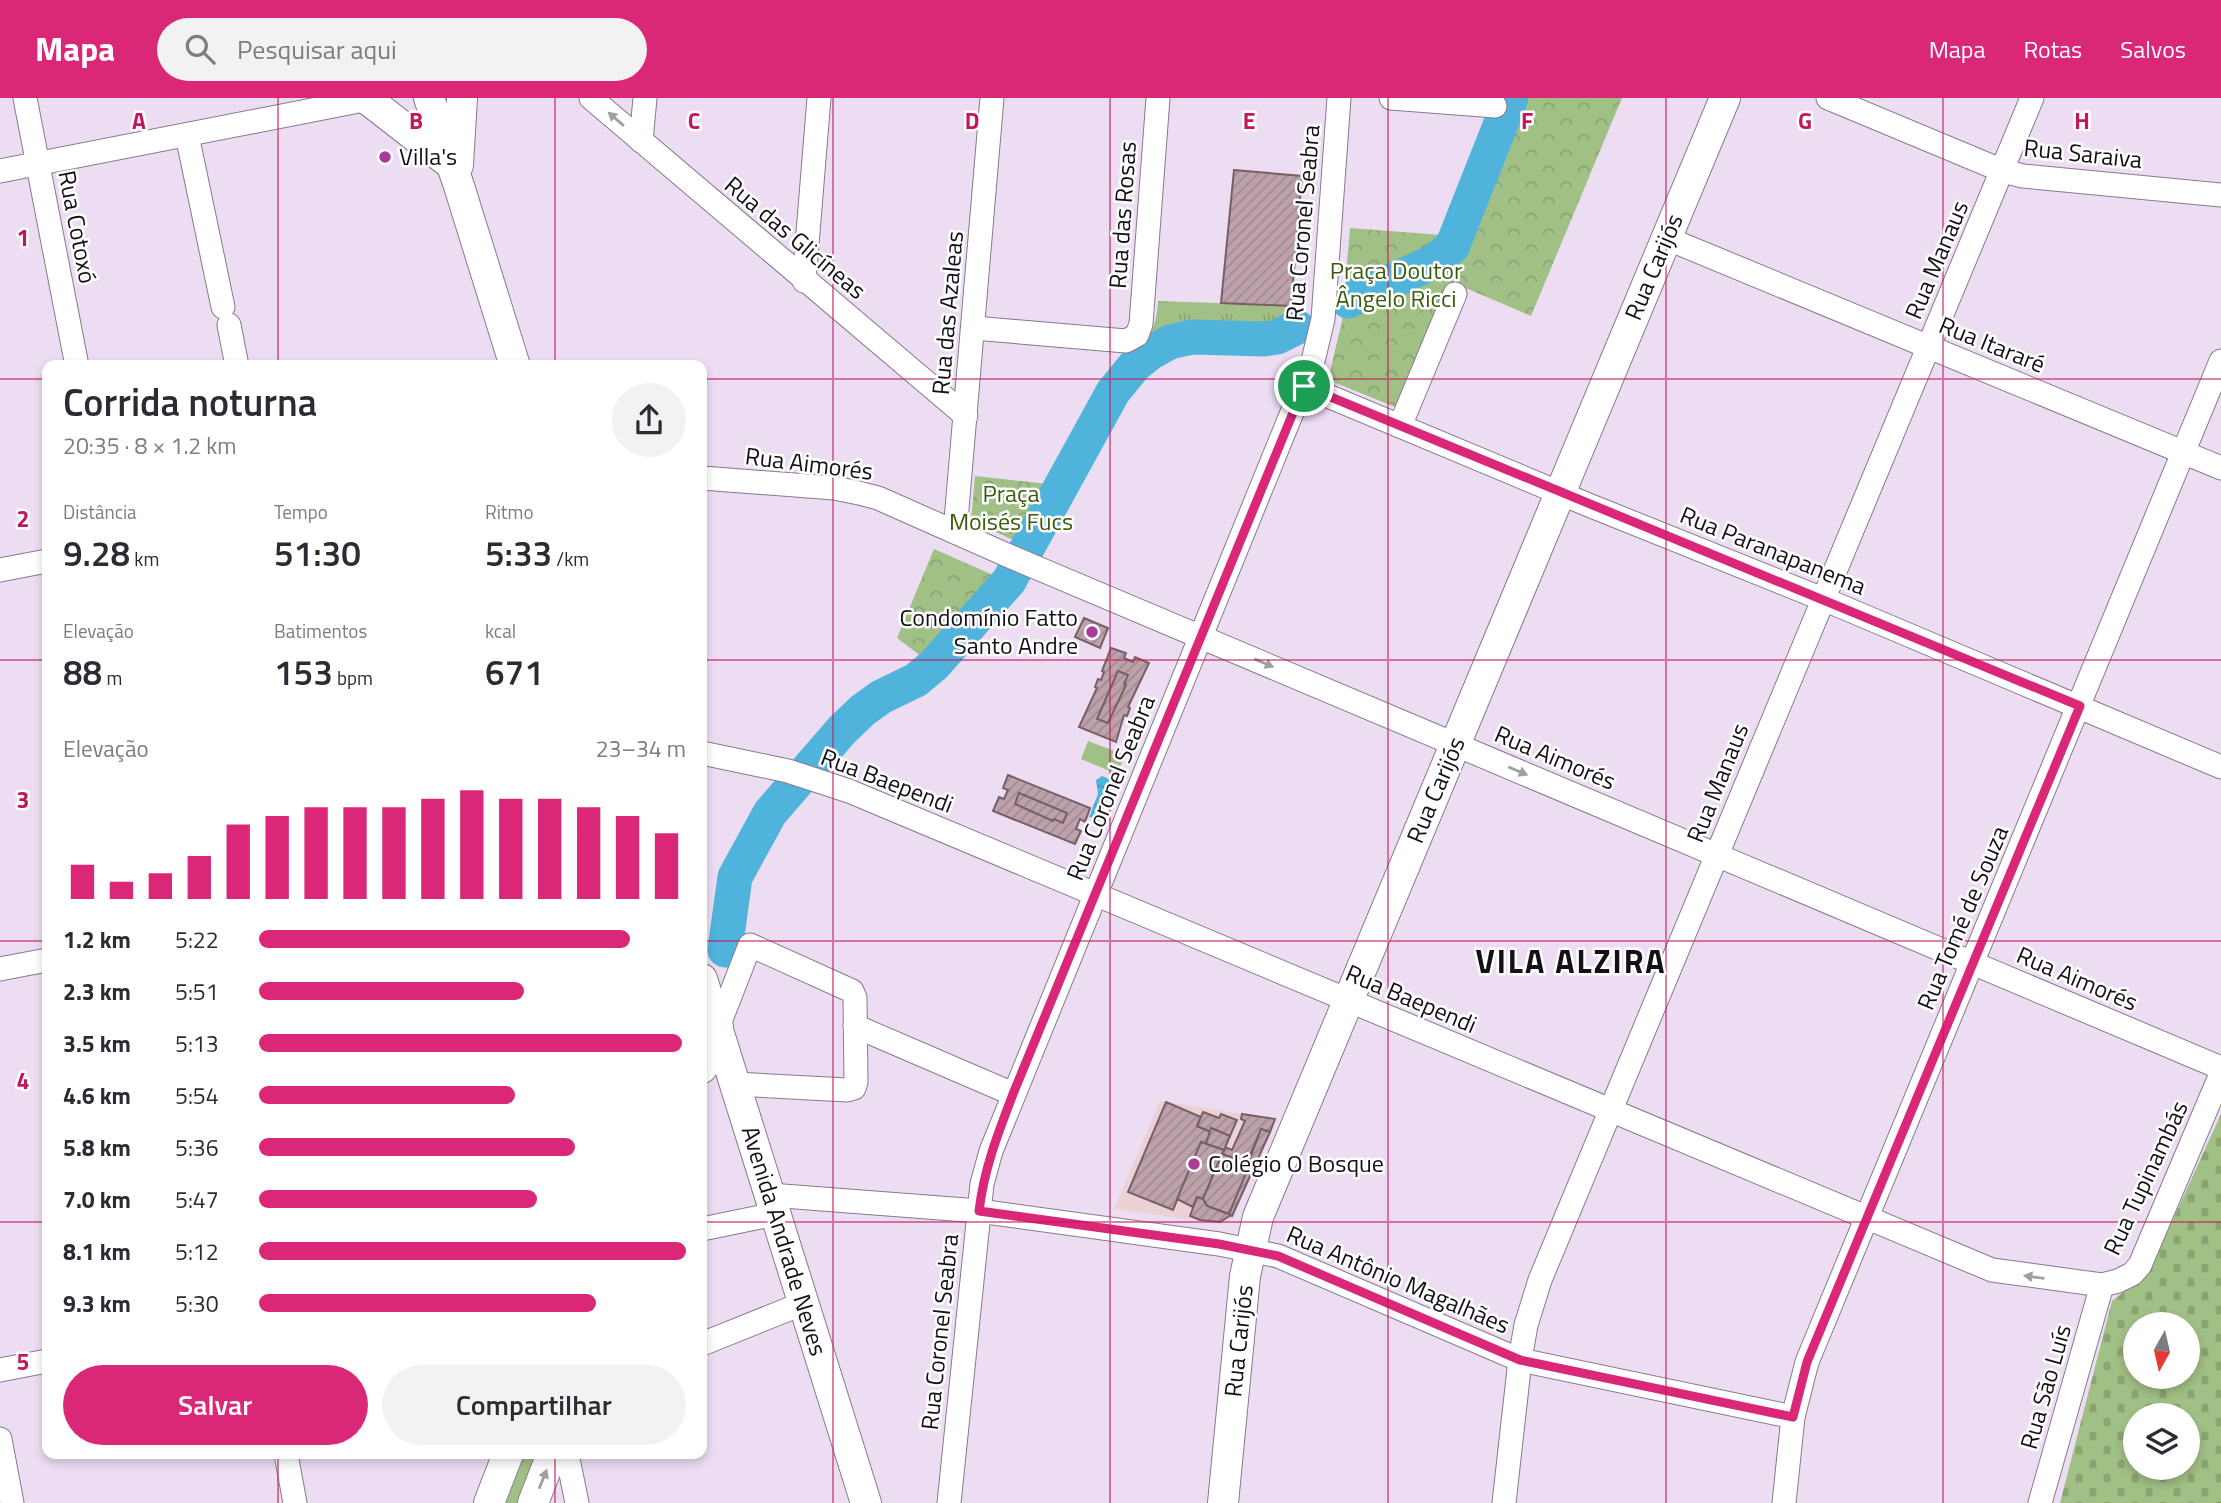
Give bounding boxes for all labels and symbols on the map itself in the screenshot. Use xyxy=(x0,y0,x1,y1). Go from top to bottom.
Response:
text: A xyxy=(132,103,146,138)
text: B xyxy=(409,103,423,138)
text: C xyxy=(688,103,700,138)
text: D xyxy=(965,103,979,138)
text: E xyxy=(1243,103,1255,138)
text: F xyxy=(1521,103,1533,138)
text: G xyxy=(1798,103,1812,138)
text: H xyxy=(2074,103,2090,138)
one-way arrow xyxy=(607,111,625,127)
street label: Rua Coronel Seabra xyxy=(1275,123,1329,323)
street label: Rua Saraiva xyxy=(2022,129,2144,177)
place label: Villa's xyxy=(399,138,457,174)
street label: Rua das Rosas xyxy=(1099,140,1145,290)
marker: Villa's xyxy=(377,149,393,165)
street label: Rua Cotoxó xyxy=(49,167,107,286)
street label: Rua das Glicíneas xyxy=(717,167,874,307)
street label: Rua Manaus xyxy=(1895,195,1977,325)
street label: Rua Carijós xyxy=(1615,208,1692,325)
text: 1 xyxy=(17,220,29,255)
street label: Rua das Azaleas xyxy=(922,230,972,396)
park label: Praça Doutor Ângelo Ricci xyxy=(1330,252,1462,316)
street label: Rua Itararé xyxy=(1934,306,2051,382)
pin xyxy=(1274,356,1334,416)
street label: Rua Aimorés xyxy=(743,437,875,489)
park label: Praça Moisés Fucs xyxy=(949,475,1073,539)
street label: Rua Paranapanema xyxy=(1675,496,1872,604)
text: 2 xyxy=(17,501,29,536)
place label: Condomínio Fatto Santo Andre xyxy=(899,599,1078,663)
marker: Condomínio Fatto Santo Andre xyxy=(1084,624,1100,640)
one-way arrow xyxy=(1254,658,1275,669)
street label: Rua Coronel Seabra xyxy=(1056,690,1164,886)
street label: Rua Aimorés xyxy=(1489,715,1622,799)
street label: Rua Manaus xyxy=(1677,718,1757,848)
street label: Rua Carijós xyxy=(1397,731,1474,848)
street label: Rua Baependi xyxy=(816,738,959,822)
one-way arrow xyxy=(1508,765,1528,777)
text: 3 xyxy=(17,782,29,817)
street label: Rua Tomé de Souza xyxy=(1907,820,2017,1015)
street label: Rua Aimorés xyxy=(2011,936,2144,1020)
district label: VILA ALZIRA xyxy=(1475,937,1667,985)
street label: Rua Baependi xyxy=(1340,954,1483,1042)
text: 4 xyxy=(17,1063,29,1098)
street label: Rua Tupinambás xyxy=(2094,1094,2197,1261)
street label: Avenida Andrade Neves xyxy=(733,1121,837,1360)
place label: Colégio O Bosque xyxy=(1208,1145,1384,1181)
marker: Colégio O Bosque xyxy=(1186,1156,1202,1172)
street label: Rua Antônio Magalhães xyxy=(1281,1216,1516,1342)
street label: Rua Coronel Seabra xyxy=(911,1232,967,1432)
one-way arrow xyxy=(2023,1271,2045,1282)
street label: Rua Carijós xyxy=(1214,1283,1262,1399)
north arrow xyxy=(2123,1312,2200,1390)
street label: Rua São Luís xyxy=(2010,1320,2080,1453)
text: 5 xyxy=(17,1344,29,1379)
one-way arrow xyxy=(537,1468,548,1489)

